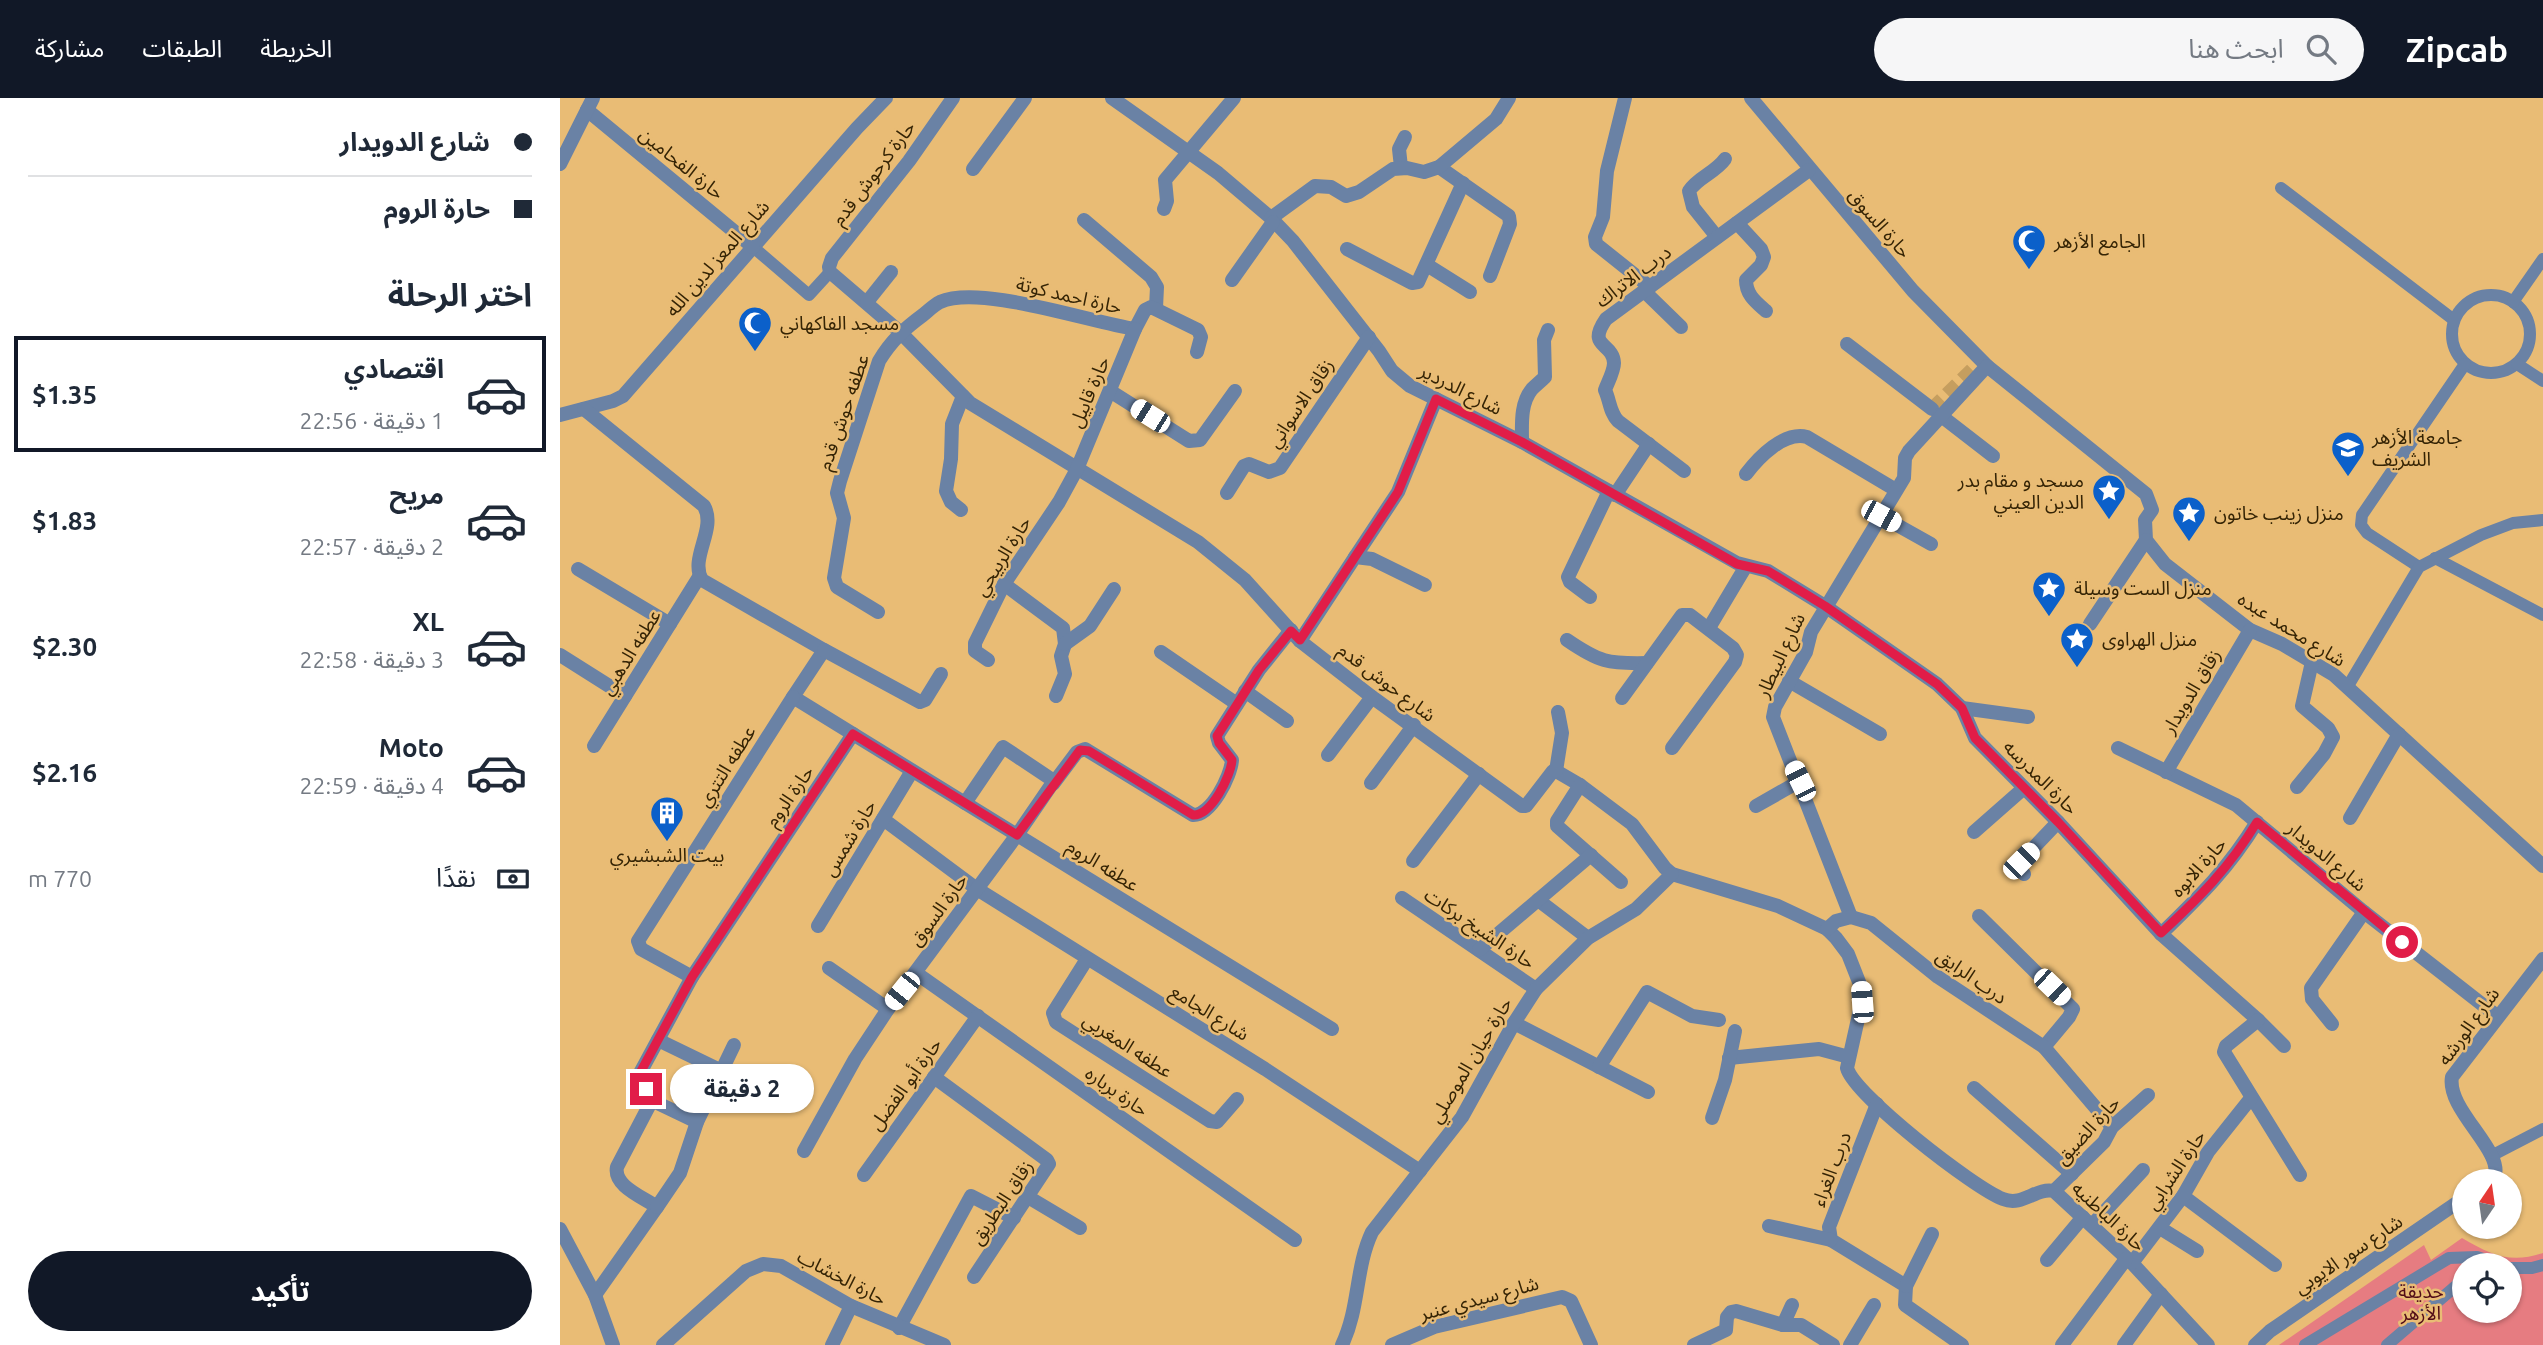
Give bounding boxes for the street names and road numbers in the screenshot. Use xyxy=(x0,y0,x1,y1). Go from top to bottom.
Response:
street label: حارة كرحوش قدم xyxy=(827,117,923,232)
street label: حارة الفحامين xyxy=(635,122,729,205)
street label: حارة السوق xyxy=(1843,184,1916,263)
street label: شارع المعز لدين الله xyxy=(660,195,776,323)
street label: درب الاتراك xyxy=(1591,240,1676,312)
street label: حارة احمد كوتة xyxy=(1014,272,1124,319)
street label: عطفه حوش قدم xyxy=(813,351,877,474)
street label: حارة قابيل xyxy=(1064,353,1115,431)
street label: زقاق الاسواني xyxy=(1262,354,1341,454)
street label: شارع الدردير xyxy=(1414,358,1506,422)
street label: حارة الربيحي xyxy=(969,512,1039,602)
street label: شارع محمد عبده xyxy=(2233,587,2350,673)
street label: عطفه الدهبي xyxy=(595,605,669,701)
street label: شارع البيطار xyxy=(1750,609,1812,703)
street label: شارع حوش قدم xyxy=(1331,638,1440,729)
street label: زقاق الدويدار xyxy=(2157,645,2226,739)
street label: عطفه التتري xyxy=(692,721,763,813)
street label: حارة المدرسه xyxy=(1999,735,2083,819)
street label: حارة الروم xyxy=(760,761,821,833)
street label: حارة شمس xyxy=(818,796,881,881)
street label: شارع الدويدار xyxy=(2280,816,2371,898)
street label: حارة الابوه xyxy=(2166,833,2231,902)
street label: عطفه الروم xyxy=(1061,834,1143,899)
street label: حارة السوق xyxy=(904,869,972,951)
street label: حارة الشيخ بركات xyxy=(1418,883,1539,976)
street label: درب الرايق xyxy=(1932,944,2012,1009)
street label: شارع الجامع xyxy=(1165,979,1253,1048)
street label: شارع الورشه xyxy=(2433,983,2506,1071)
street label: حارة حيان الموصلي xyxy=(1424,993,1520,1129)
street label: عطفه المغربي xyxy=(1077,1008,1177,1086)
street label: حارة أبو الفضل xyxy=(864,1034,947,1135)
street label: حارة برباره xyxy=(1081,1061,1153,1121)
street label: حارة الضيق xyxy=(2050,1091,2125,1169)
street label: حارة الشرابي xyxy=(2140,1126,2213,1216)
street label: درب الغراء xyxy=(1807,1129,1856,1210)
street label: زقاق البطريق xyxy=(965,1156,1038,1249)
street label: حارة الباطنيه xyxy=(2067,1177,2150,1256)
street label: شارع سور الايوبي xyxy=(2290,1210,2409,1302)
street label: حارة الخشاب xyxy=(794,1244,890,1310)
street label: شارع سيدي عنبر xyxy=(1416,1272,1542,1329)

